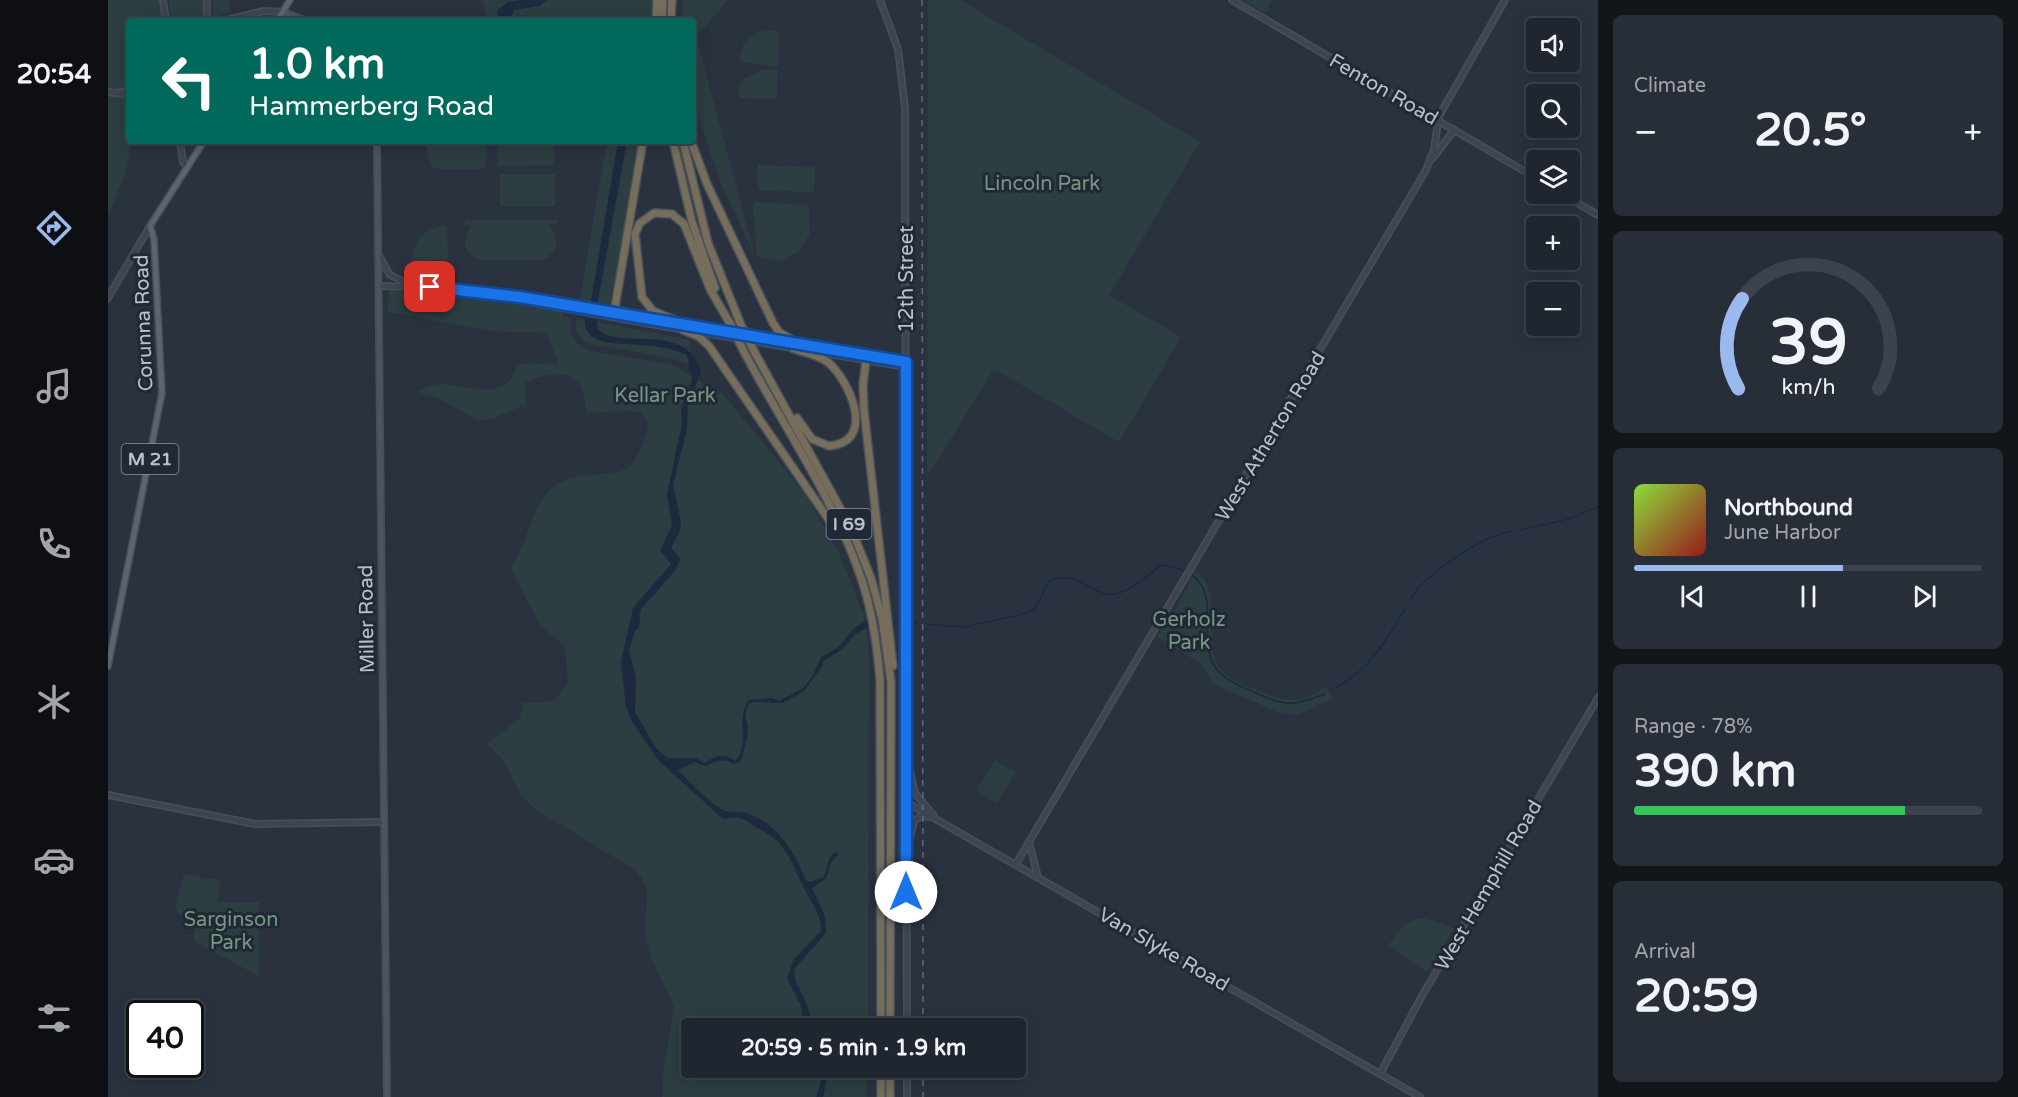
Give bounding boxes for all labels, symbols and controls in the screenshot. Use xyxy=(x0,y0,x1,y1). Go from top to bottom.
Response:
map controls xyxy=(1526,18,1580,336)
button: sound xyxy=(1526,18,1580,72)
text: 1.0 km xyxy=(249,39,385,90)
icon: left xyxy=(150,42,228,120)
street label: Fenton Road xyxy=(1325,49,1442,131)
text: 20:54 xyxy=(17,58,91,91)
text: Climate xyxy=(1634,74,1706,98)
button: search xyxy=(1526,84,1580,138)
text: Hammerberg Road xyxy=(249,90,494,123)
text: 20.5° xyxy=(1754,104,1867,158)
text: − xyxy=(1634,113,1658,152)
text: + xyxy=(1963,113,1982,152)
button: layers xyxy=(1526,150,1580,204)
park label: Lincoln Park xyxy=(984,172,1100,196)
icon: directions xyxy=(33,207,75,249)
button: + xyxy=(1526,216,1580,270)
street label: 12th Street xyxy=(895,225,919,333)
street label: Corunna Road xyxy=(130,254,158,392)
pin xyxy=(404,261,455,312)
icon: arrive xyxy=(413,270,446,303)
button: − xyxy=(1526,282,1580,336)
text: 39 xyxy=(1769,306,1847,381)
street label: West Atherton Road xyxy=(1211,347,1331,526)
icon: music xyxy=(33,365,75,407)
text: km/h xyxy=(1781,375,1835,401)
park label: Kellar Park xyxy=(614,384,716,408)
road number: M 21 xyxy=(122,444,178,474)
text: Northbound xyxy=(1724,495,1853,521)
road number: I 69 xyxy=(826,509,872,539)
text: June Harbor xyxy=(1724,521,1841,545)
icon: phone xyxy=(33,523,75,565)
street label: Miller Road xyxy=(354,565,380,673)
icon: previous xyxy=(1676,580,1709,613)
icon: pause xyxy=(1792,580,1825,613)
icon: next xyxy=(1908,580,1941,613)
park label: Gerholz Park xyxy=(1152,608,1226,655)
icon: climate xyxy=(33,681,75,723)
text: Range · 78% xyxy=(1634,715,1753,739)
text: 390 km xyxy=(1634,745,1796,799)
street label: West Hemphill Road xyxy=(1430,796,1547,975)
icon: car xyxy=(33,839,75,881)
position arrow xyxy=(874,860,938,924)
street label: Van Slyke Road xyxy=(1094,903,1233,997)
park label: Sarginson Park xyxy=(184,908,278,955)
text: Arrival xyxy=(1634,940,1696,964)
text: 20:59 xyxy=(1634,970,1759,1024)
icon: filters xyxy=(33,997,75,1039)
speed limit sign: 40 xyxy=(126,1000,204,1078)
text: 20:59 · 5 min · 1.9 km xyxy=(741,1035,966,1061)

